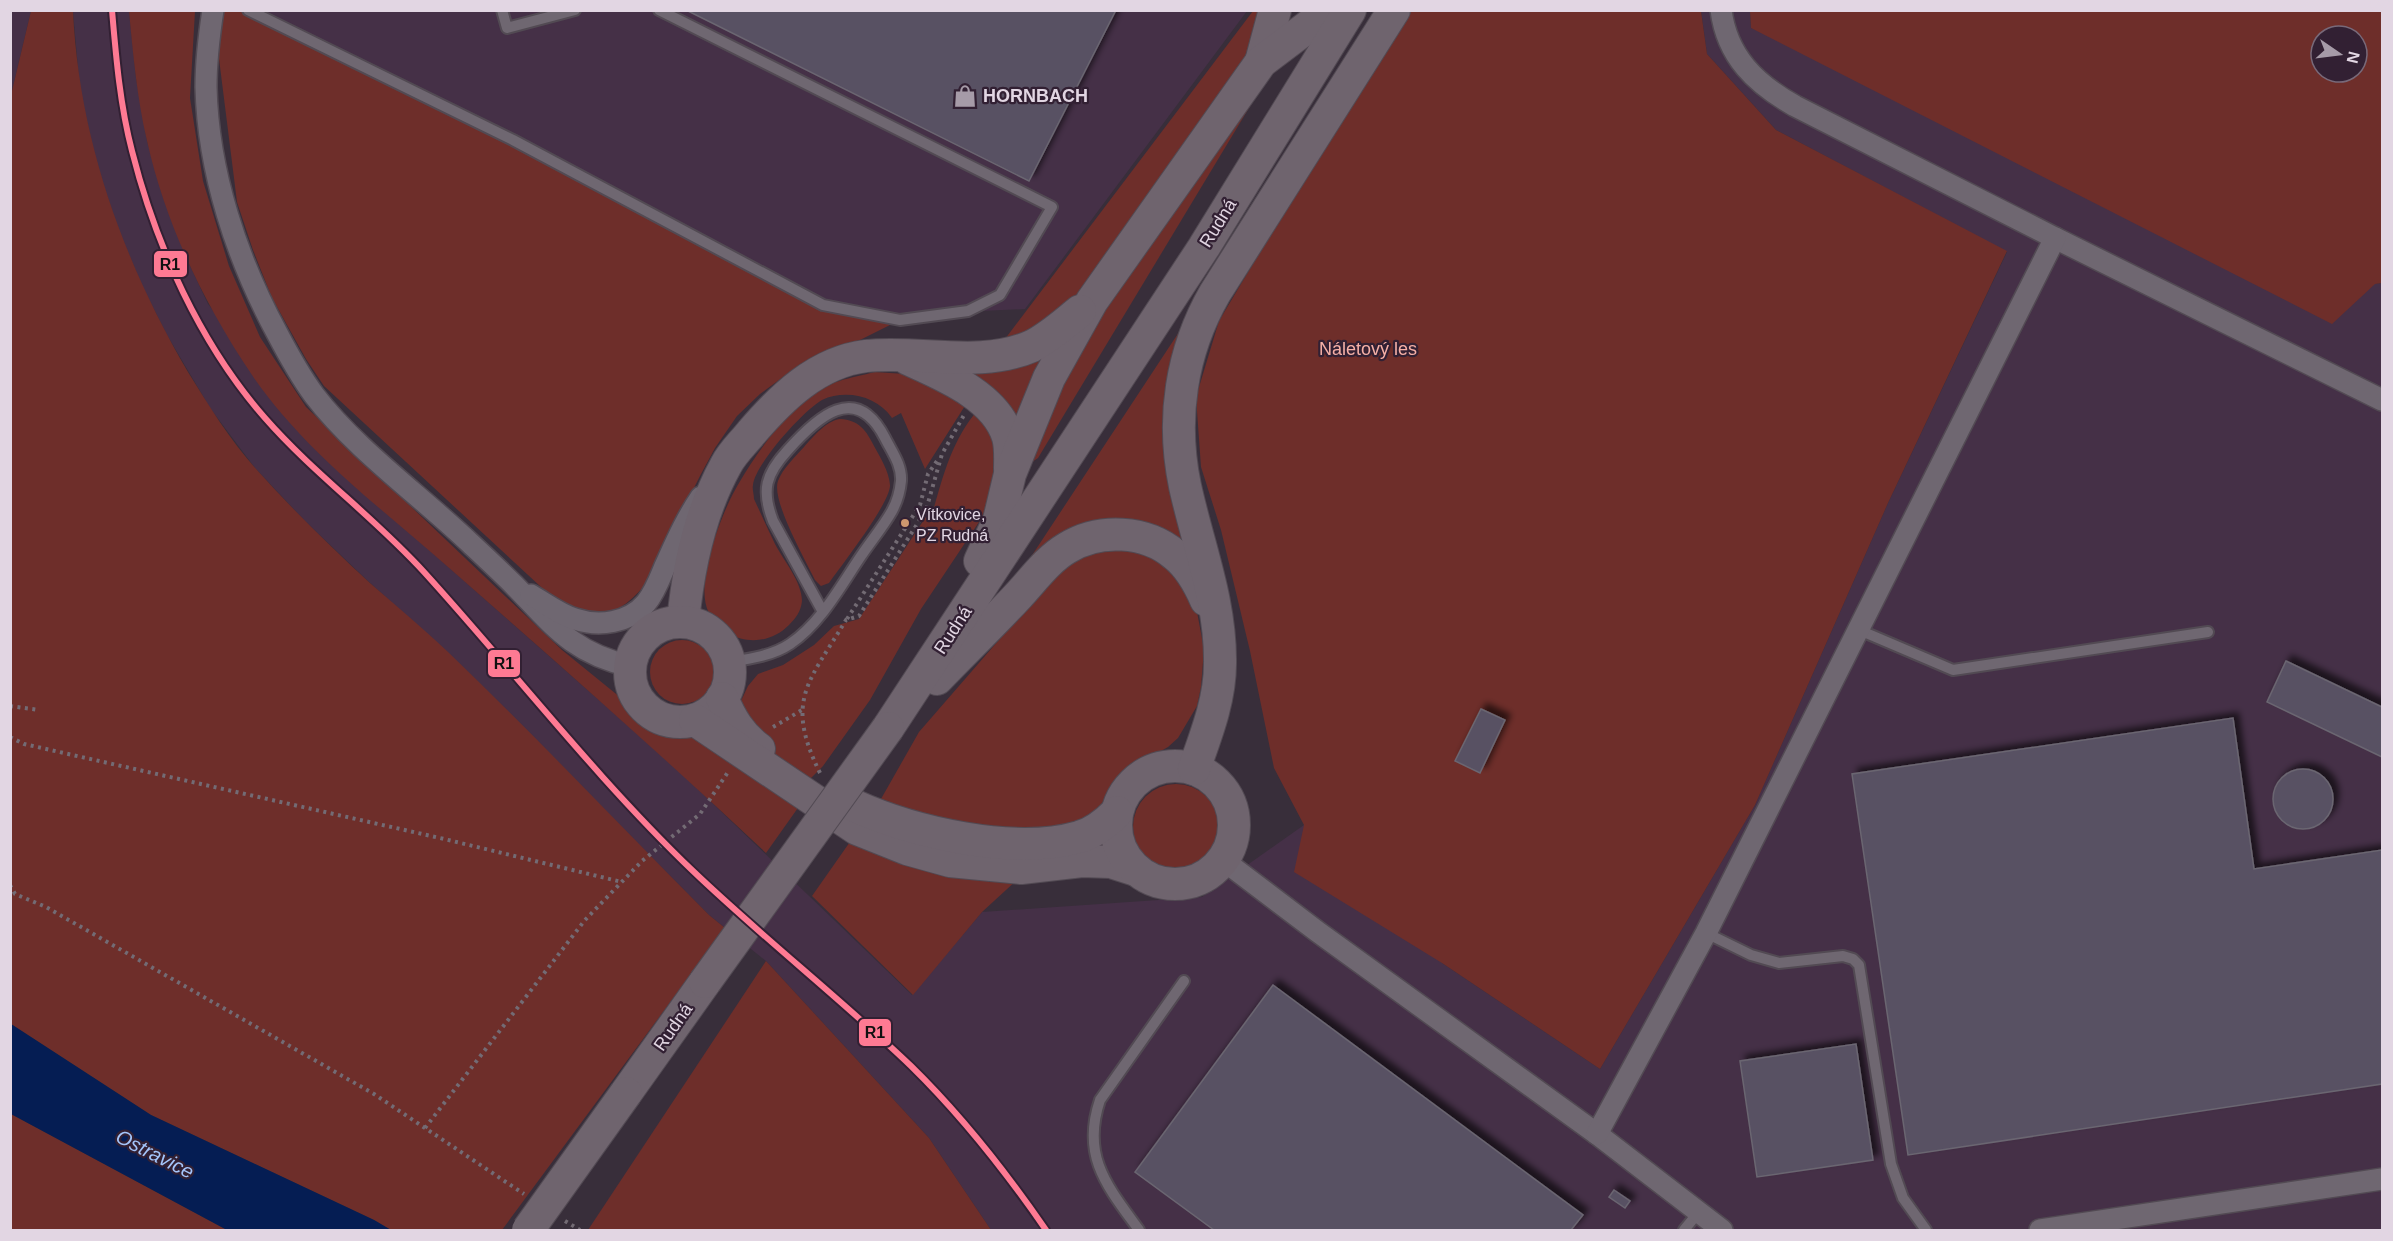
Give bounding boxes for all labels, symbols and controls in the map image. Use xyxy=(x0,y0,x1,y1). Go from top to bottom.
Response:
north arrow xyxy=(2309,24,2369,84)
text: N xyxy=(2343,50,2363,65)
shop icon: HORNBACH xyxy=(952,83,978,109)
place label: HORNBACH xyxy=(983,86,1088,106)
street label: Rudná xyxy=(1195,194,1241,251)
line badge: R1 xyxy=(153,250,188,278)
text: R1 xyxy=(160,256,180,273)
park label: Náletový les xyxy=(1319,339,1417,359)
place label: Vítkovice, PZ Rudná xyxy=(916,506,988,544)
marker: Vítkovice, PZ Rudná xyxy=(899,517,911,529)
street label: Rudná xyxy=(930,601,976,658)
line badge: R1 xyxy=(487,649,521,678)
text: R1 xyxy=(494,655,514,672)
street label: Rudná xyxy=(650,999,697,1054)
line badge: R1 xyxy=(858,1018,892,1047)
text: R1 xyxy=(865,1024,885,1041)
water label: Ostravice xyxy=(112,1125,198,1183)

